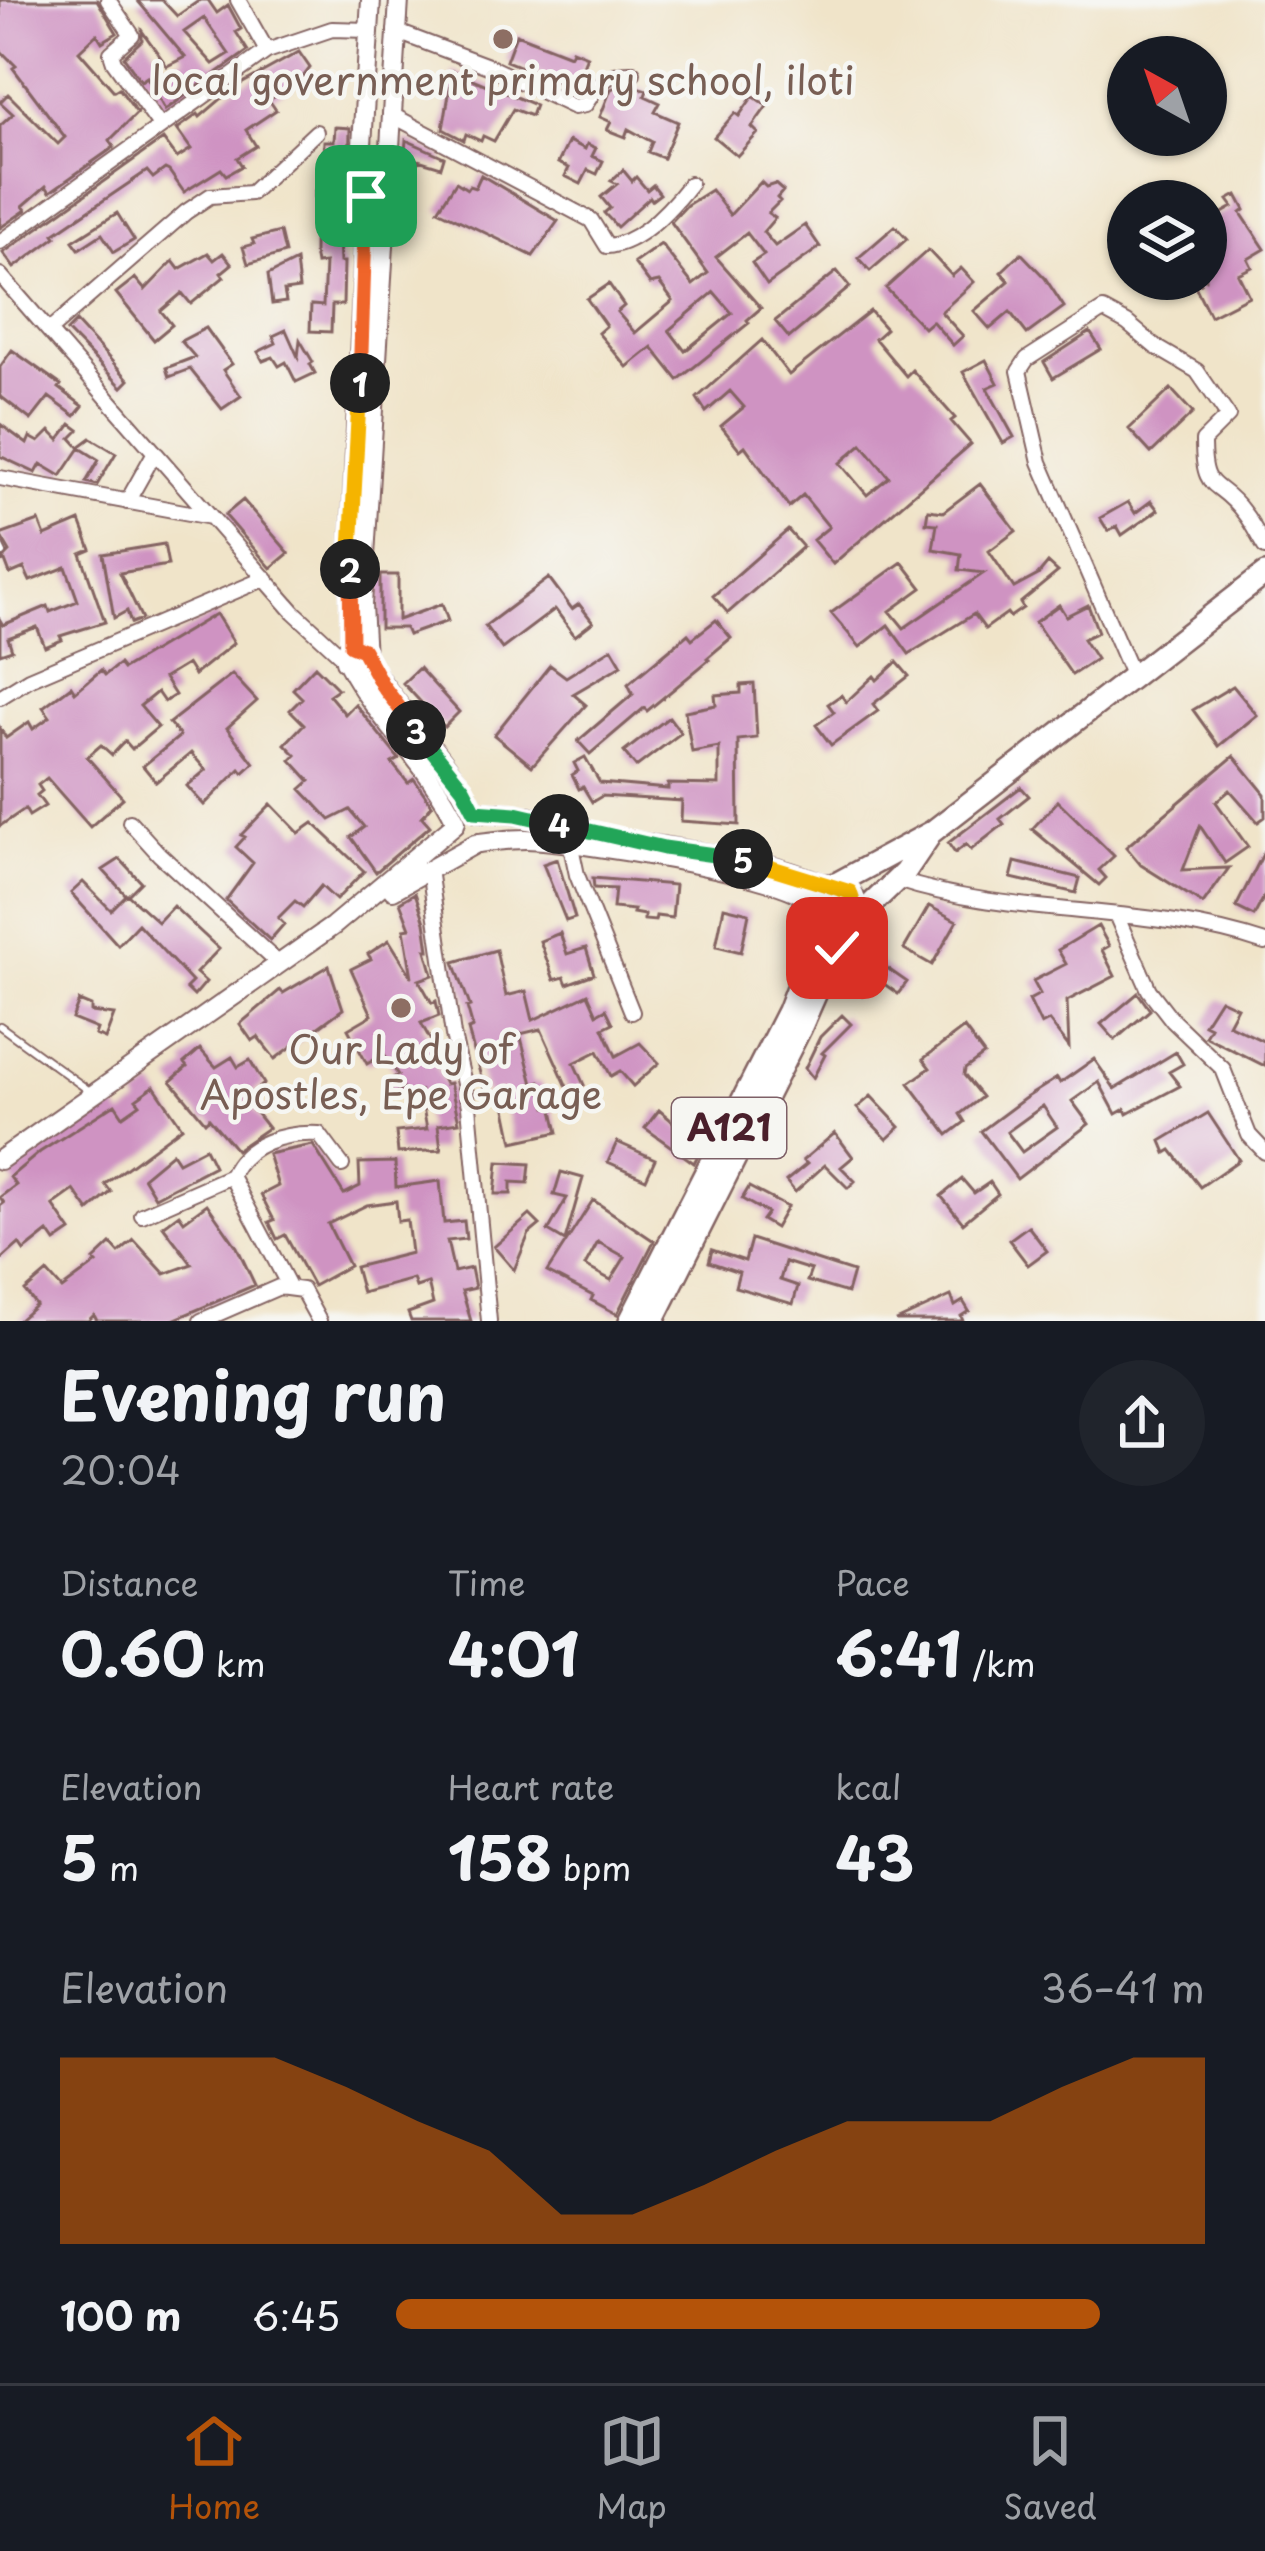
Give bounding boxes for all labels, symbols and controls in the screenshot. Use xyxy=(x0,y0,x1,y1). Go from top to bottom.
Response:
marker: local government primary school, iloti xyxy=(490,26,516,52)
north arrow xyxy=(1107,36,1227,156)
map controls xyxy=(1107,36,1227,300)
place label: local government primary school, iloti xyxy=(151,49,855,108)
pin xyxy=(315,145,417,247)
icon: arrive xyxy=(333,163,399,229)
button: layers xyxy=(1107,180,1227,300)
pin: 1 xyxy=(330,353,390,413)
text: 1 xyxy=(352,358,368,408)
pin: 2 xyxy=(320,539,380,599)
text: 2 xyxy=(338,544,362,594)
pin: 3 xyxy=(386,700,446,760)
text: 3 xyxy=(405,705,427,755)
pin: 4 xyxy=(529,794,589,854)
text: 4 xyxy=(548,799,570,849)
pin: 5 xyxy=(713,829,773,889)
text: 5 xyxy=(732,834,754,884)
pin xyxy=(786,897,888,999)
icon: check xyxy=(804,915,870,981)
marker: Our Lady of Apostles, Epe Garage xyxy=(388,995,414,1021)
place label: Our Lady of Apostles, Epe Garage xyxy=(200,1018,602,1122)
road number: A121 xyxy=(672,1098,786,1158)
text: Evening run xyxy=(60,1344,446,1443)
button: share xyxy=(1079,1360,1205,1486)
text: 20:04 xyxy=(60,1439,181,1498)
text: Distance xyxy=(60,1557,198,1607)
text: Time xyxy=(448,1557,526,1607)
text: Pace xyxy=(835,1557,910,1607)
text: 0.60 xyxy=(60,1607,205,1697)
text: 4:01 xyxy=(448,1607,579,1697)
text: 6:41 xyxy=(835,1607,962,1697)
text: km xyxy=(205,1638,265,1688)
text: /km xyxy=(962,1638,1036,1688)
text: Elevation xyxy=(60,1761,202,1811)
text: Heart rate xyxy=(448,1761,614,1811)
text: kcal xyxy=(835,1761,901,1811)
text: 5 xyxy=(60,1811,98,1901)
text: 158 xyxy=(448,1811,552,1901)
text: 43 xyxy=(835,1811,915,1901)
text: m xyxy=(98,1842,139,1892)
text: bpm xyxy=(552,1842,631,1892)
text: Elevation xyxy=(60,1957,228,2016)
text: 36–41 m xyxy=(1041,1957,1205,2016)
text: 100 m xyxy=(60,2285,182,2344)
text: 6:45 xyxy=(252,2285,340,2344)
tab: Home xyxy=(168,2408,260,2530)
tab: Map xyxy=(596,2408,667,2530)
tab: Saved xyxy=(1003,2408,1097,2530)

